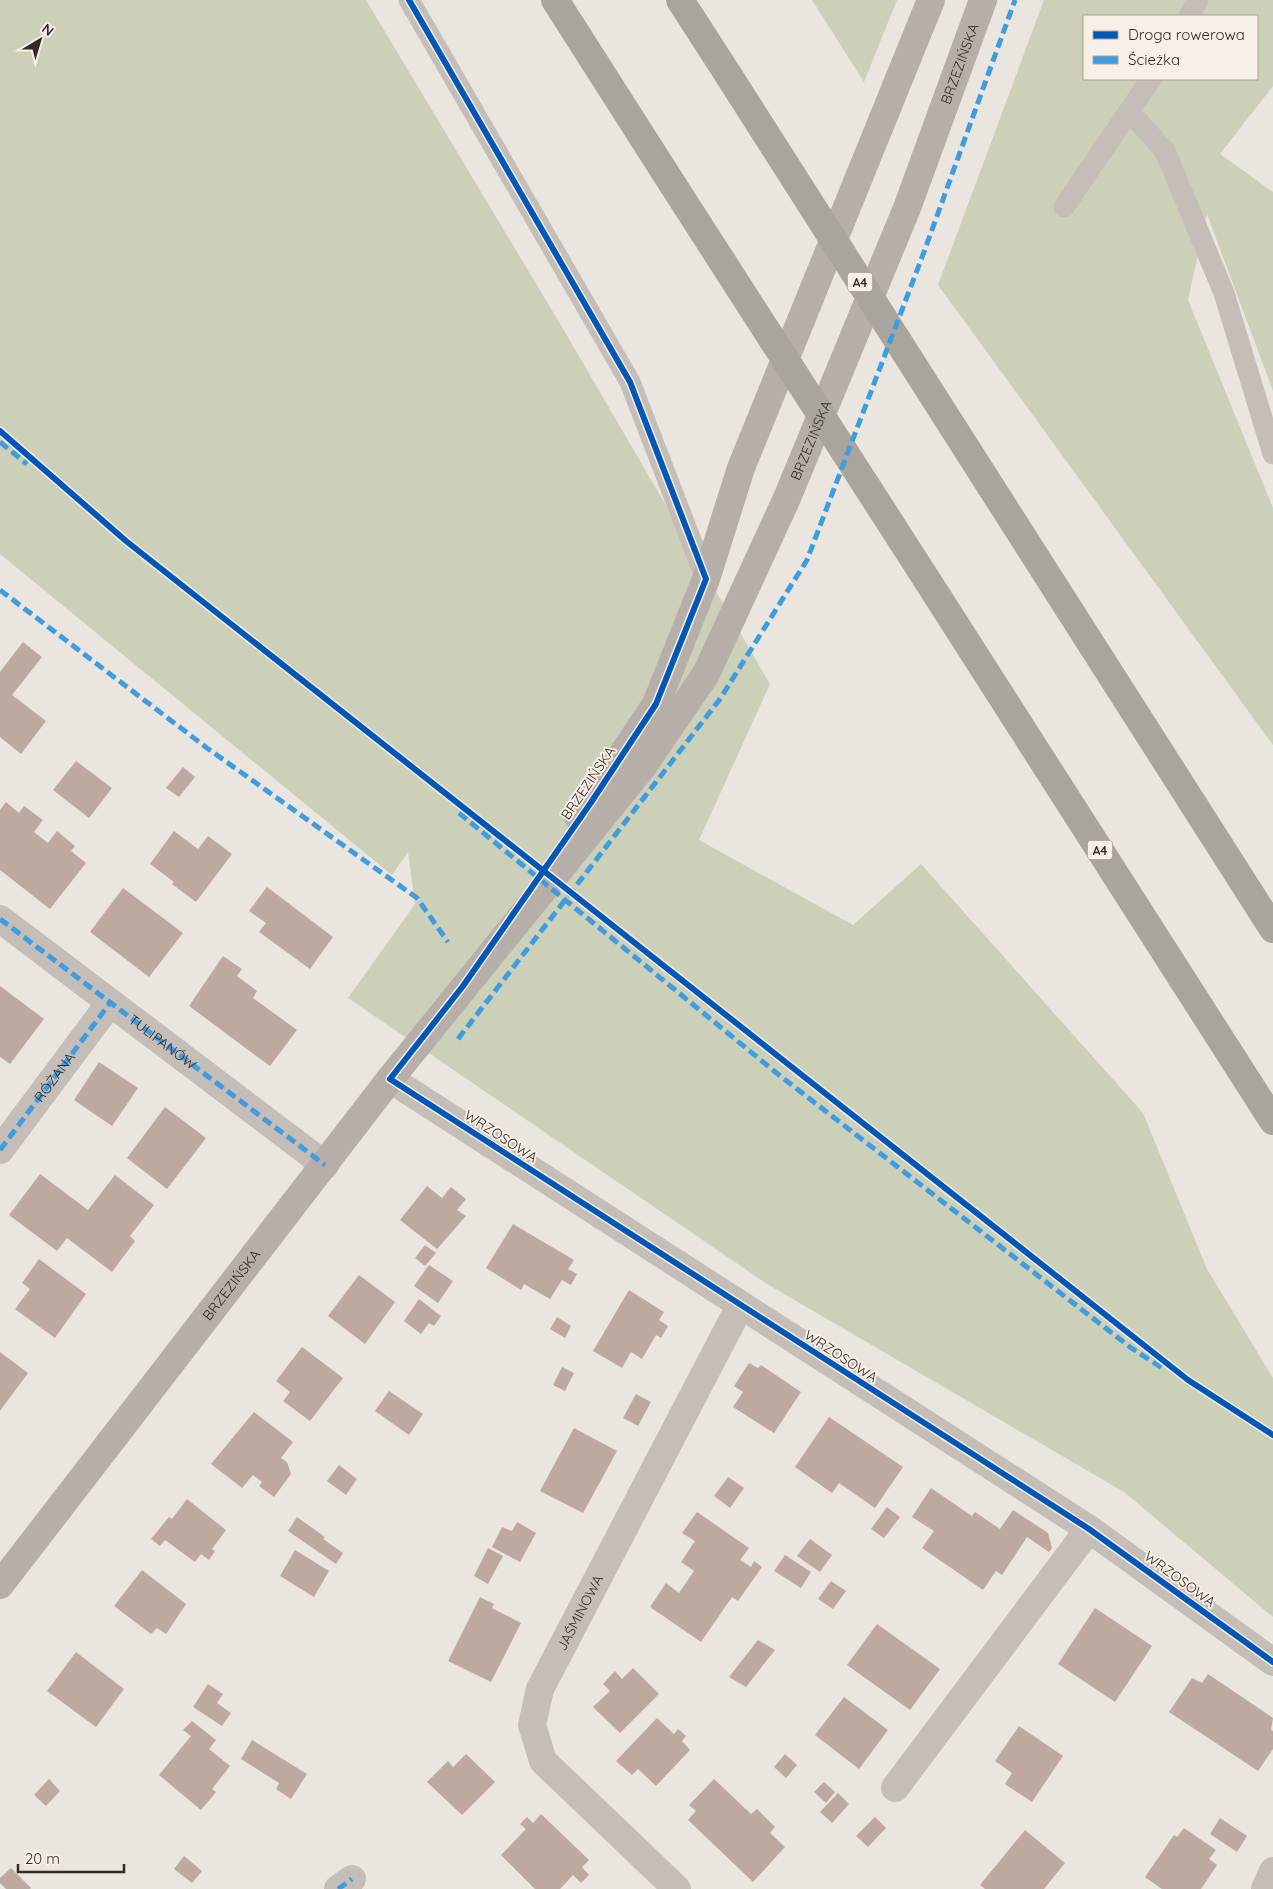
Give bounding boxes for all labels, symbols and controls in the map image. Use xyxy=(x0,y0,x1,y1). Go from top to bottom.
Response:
north arrow xyxy=(15,15,65,65)
legend xyxy=(1083,15,1258,80)
text: N xyxy=(38,19,58,40)
street label: BRZEZIŃSKA xyxy=(937,21,983,107)
text: Droga rowerowa xyxy=(1128,25,1245,44)
text: Ścieżka xyxy=(1128,50,1180,69)
road number: A4 xyxy=(848,272,872,292)
street label: BRZEZIŃSKA xyxy=(786,398,835,483)
street label: BRZEZIŃSKA xyxy=(557,743,619,823)
road number: A4 xyxy=(1088,840,1112,860)
street label: TULIPANÓW xyxy=(125,1011,201,1074)
street label: RÓŻANA xyxy=(30,1049,79,1106)
street label: WRZOSOWA xyxy=(461,1106,541,1166)
street label: BRZEZIŃSKA xyxy=(198,1246,264,1324)
street label: WRZOSOWA xyxy=(801,1326,881,1386)
street label: WRZOSOWA xyxy=(1141,1547,1219,1611)
street label: JAŚMINOWA xyxy=(553,1572,607,1654)
scale bar xyxy=(18,1842,124,1874)
text: 20 m xyxy=(25,1849,60,1868)

